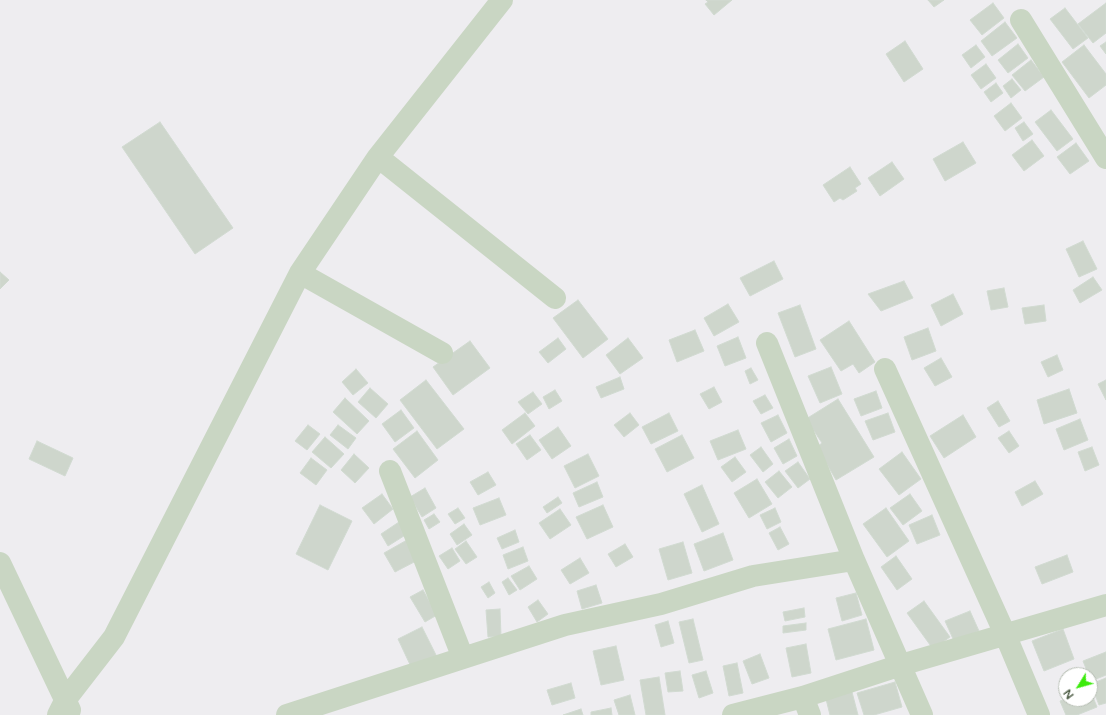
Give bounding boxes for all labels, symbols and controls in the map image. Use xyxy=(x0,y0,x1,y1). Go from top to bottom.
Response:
north arrow xyxy=(1058,667,1098,707)
text: N xyxy=(1061,686,1077,701)

